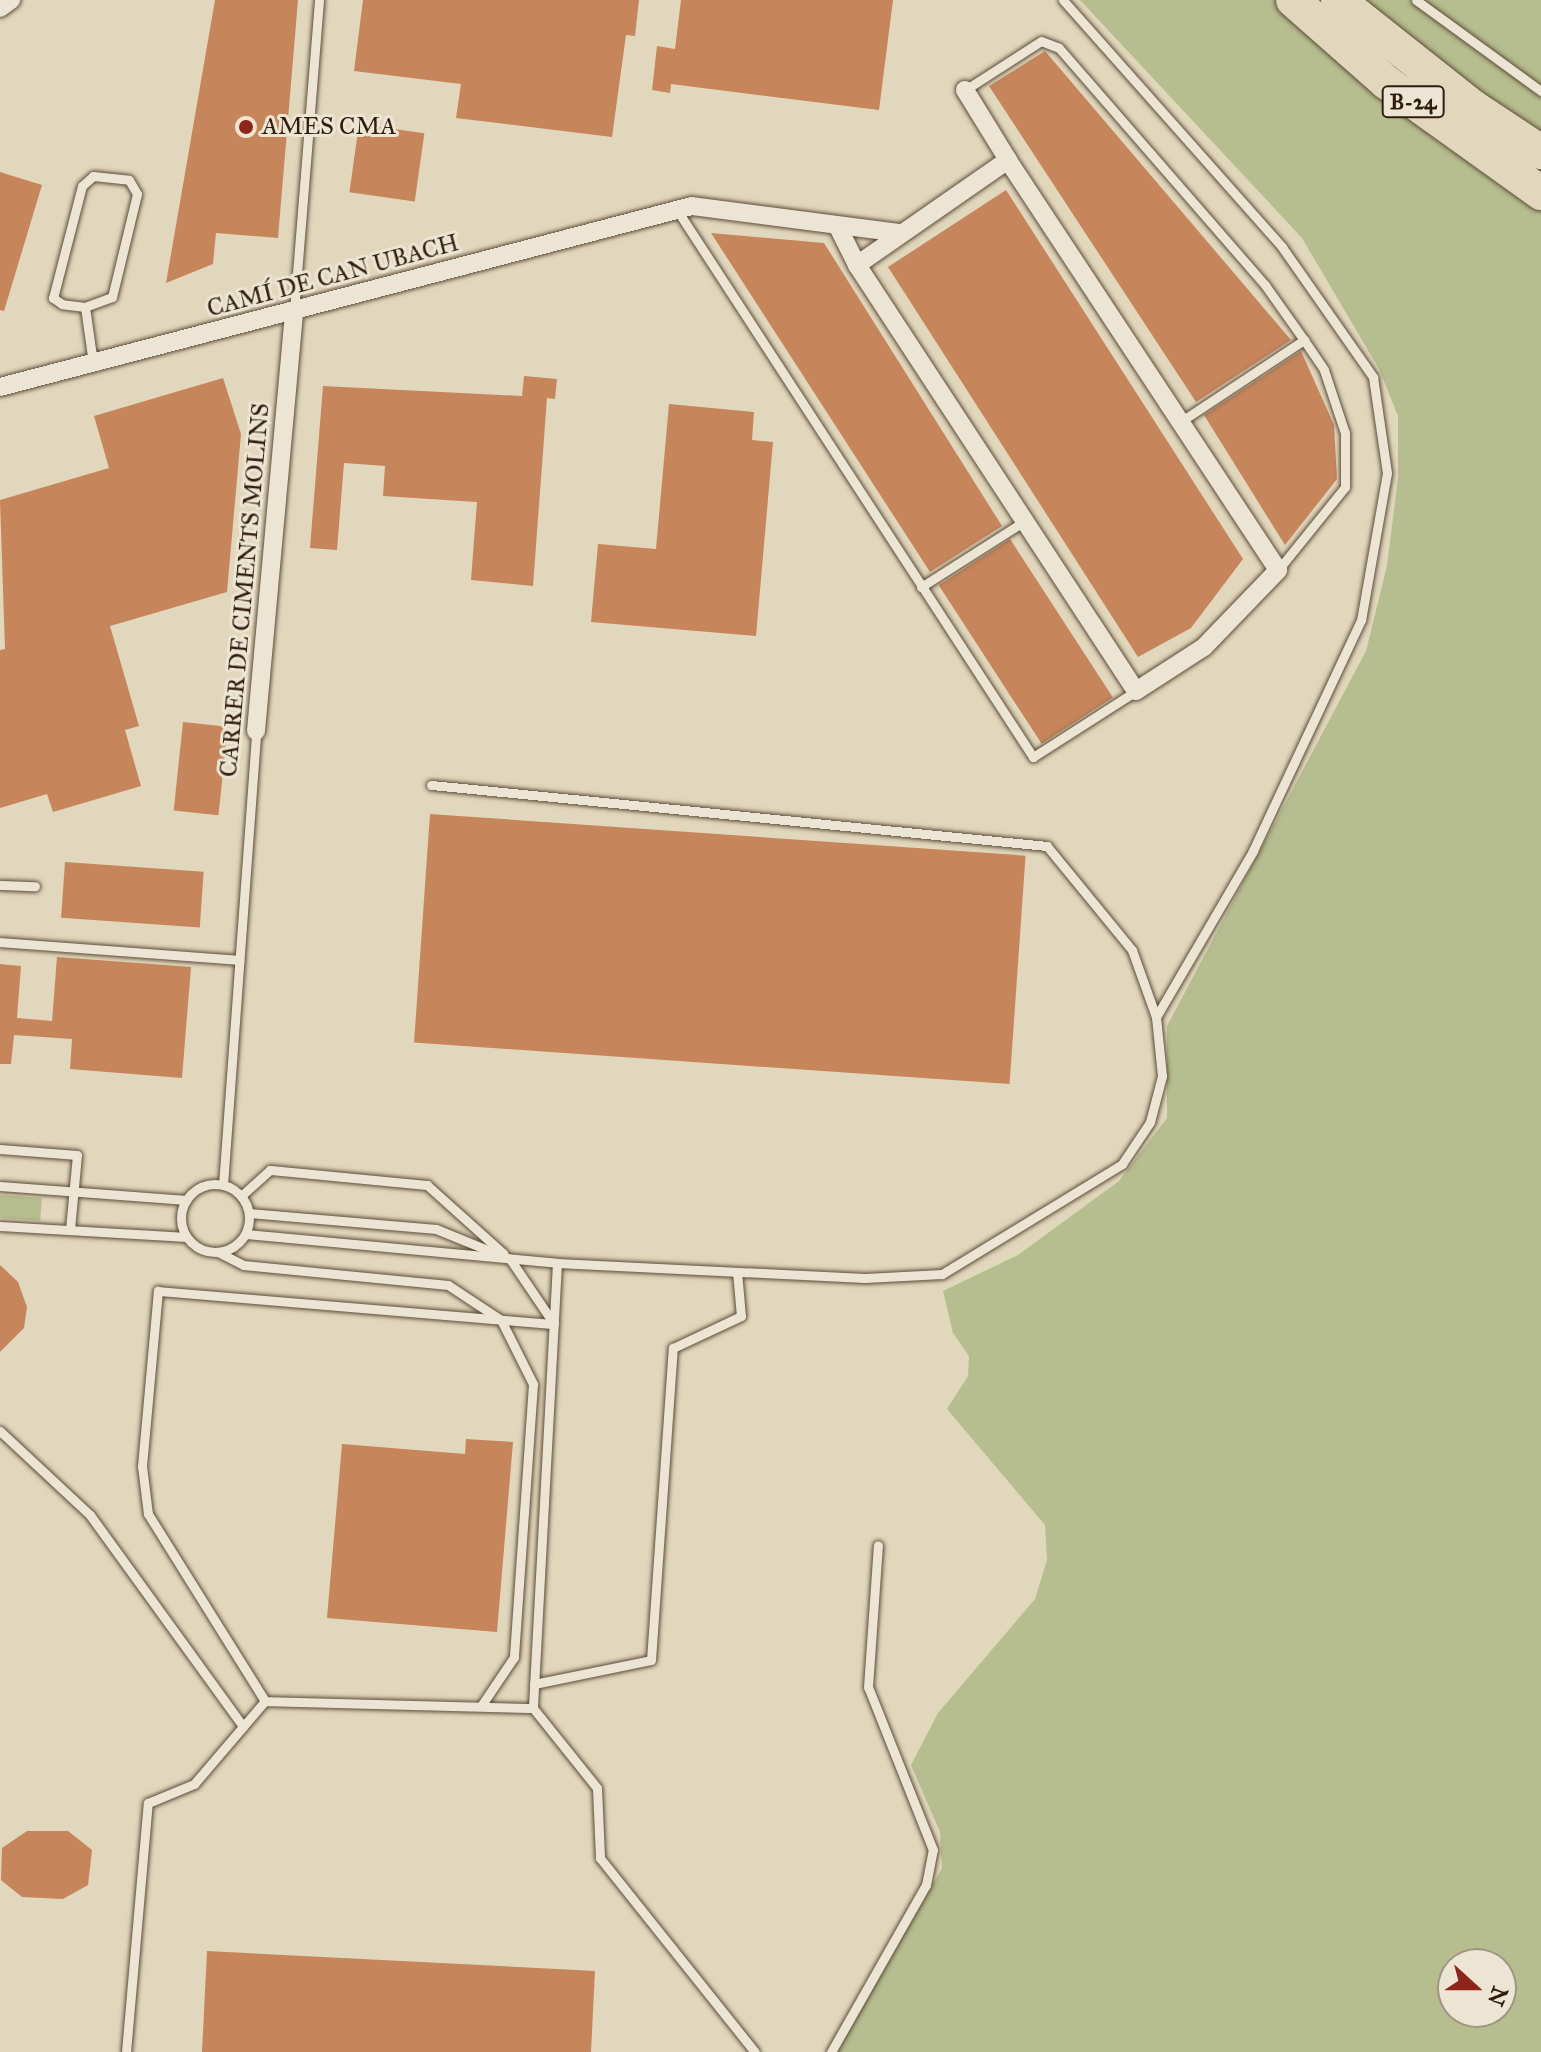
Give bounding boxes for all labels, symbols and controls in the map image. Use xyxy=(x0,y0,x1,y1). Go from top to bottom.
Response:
road number: B-24 xyxy=(1381,84,1445,120)
place label: AMES CMA xyxy=(262,113,396,141)
marker: AMES CMA xyxy=(237,118,255,136)
street label: CAMÍ DE CAN UBACH xyxy=(204,229,462,323)
street label: CARRER DE CIMENTS MOLINS xyxy=(214,402,276,778)
north arrow xyxy=(1437,1948,1517,2028)
text: N xyxy=(1482,1983,1514,2010)

